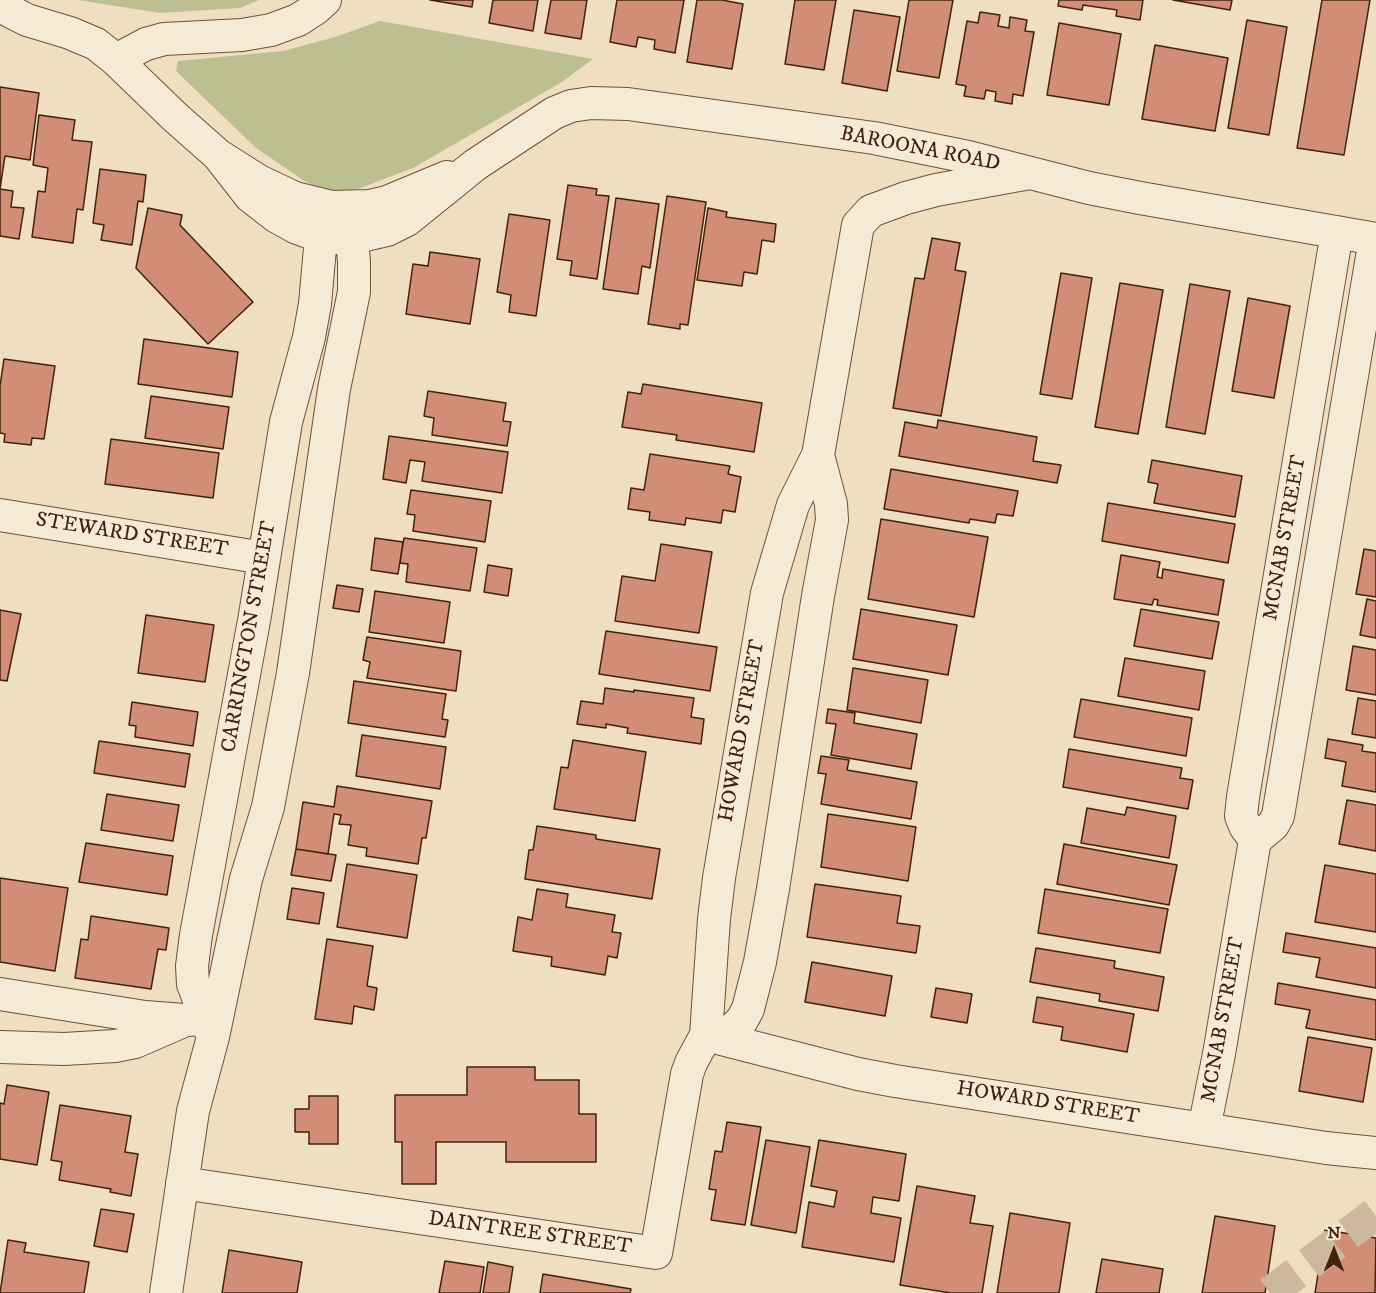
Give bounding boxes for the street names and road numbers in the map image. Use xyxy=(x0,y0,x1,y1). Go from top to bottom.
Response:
street label: BAROONA ROAD xyxy=(838,122,1002,178)
street label: MCNAB STREET xyxy=(1259,453,1313,623)
street label: STEWARD STREET xyxy=(34,508,230,564)
street label: CARRINGTON STREET xyxy=(217,519,283,755)
street label: HOWARD STREET xyxy=(715,638,771,824)
street label: MCNAB STREET xyxy=(1197,935,1251,1105)
street label: HOWARD STREET xyxy=(955,1077,1141,1131)
street label: DAINTREE STREET xyxy=(427,1207,633,1261)

